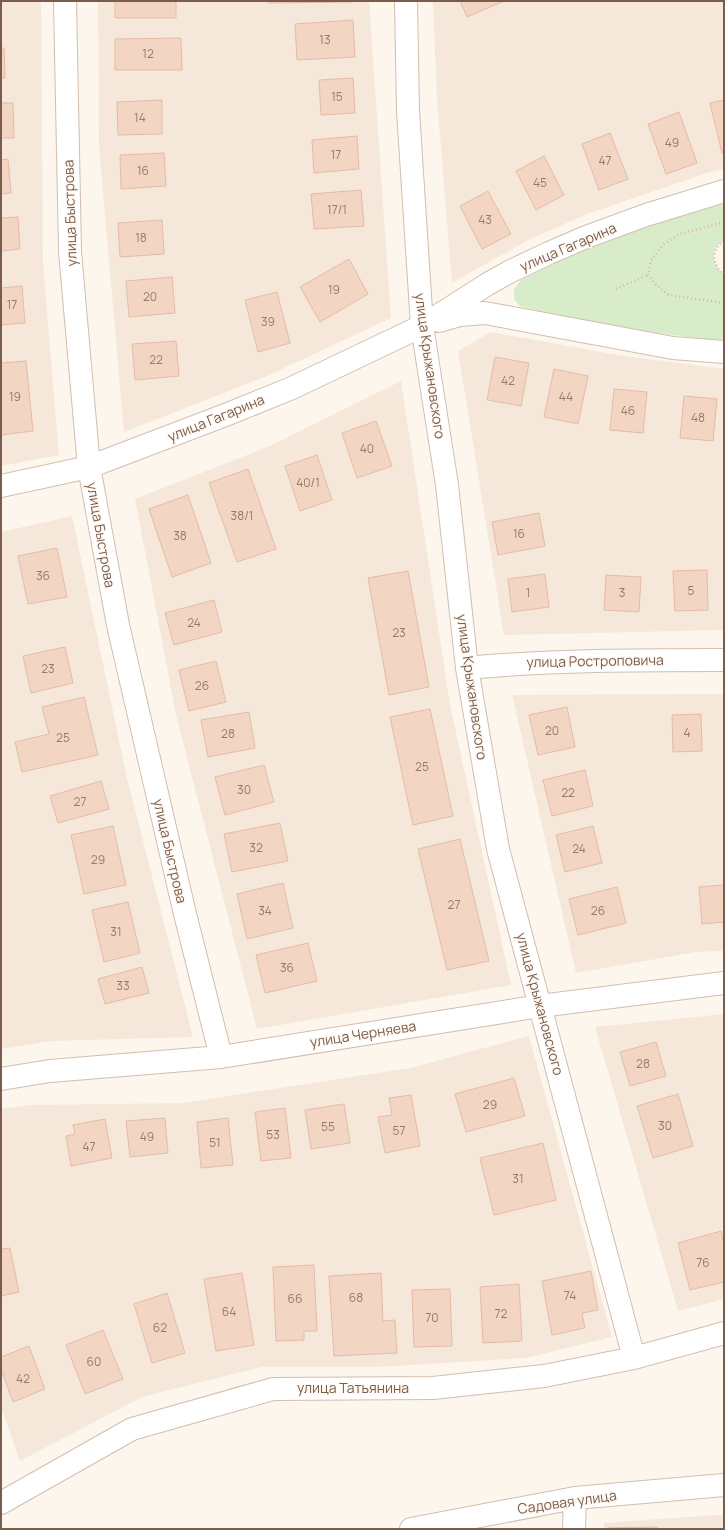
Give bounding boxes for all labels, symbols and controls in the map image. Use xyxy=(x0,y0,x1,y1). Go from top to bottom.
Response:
house number: 13 xyxy=(319,31,331,48)
house number: 12 xyxy=(142,45,154,62)
house number: 15 xyxy=(331,88,343,105)
house number: 14 xyxy=(134,109,146,126)
house number: 49 xyxy=(665,134,679,151)
house number: 17 xyxy=(331,146,341,163)
house number: 47 xyxy=(598,152,612,169)
street label: улица Быстрова xyxy=(58,159,81,267)
house number: 16 xyxy=(137,162,149,179)
house number: 45 xyxy=(533,174,547,191)
house number: 17/1 xyxy=(327,201,347,218)
house number: 43 xyxy=(478,211,492,228)
street label: улица Гагарина xyxy=(517,218,619,275)
house number: 18 xyxy=(135,229,147,246)
house number: 19 xyxy=(328,281,340,298)
house number: 20 xyxy=(143,288,157,305)
street label: улица Крыжановского xyxy=(411,292,450,440)
house number: 17 xyxy=(7,296,17,313)
house number: 39 xyxy=(261,313,275,330)
house number: 22 xyxy=(149,351,163,368)
house number: 42 xyxy=(501,372,515,389)
house number: 19 xyxy=(9,388,21,405)
house number: 44 xyxy=(559,388,573,405)
street label: улица Гагарина xyxy=(165,389,267,446)
house number: 46 xyxy=(621,402,635,419)
house number: 48 xyxy=(691,409,705,426)
house number: 40 xyxy=(360,440,374,457)
house number: 40/1 xyxy=(296,474,320,491)
street label: улица Быстрова xyxy=(83,481,120,589)
house number: 38/1 xyxy=(231,507,253,524)
house number: 16 xyxy=(513,525,525,542)
house number: 38 xyxy=(173,527,187,544)
house number: 36 xyxy=(36,567,50,584)
house number: 5 xyxy=(688,582,695,599)
house number: 1 xyxy=(526,584,530,601)
house number: 3 xyxy=(619,584,625,601)
street label: улица Крыжановского xyxy=(453,613,492,761)
house number: 24 xyxy=(187,614,201,631)
house number: 23 xyxy=(392,624,406,641)
street label: улица Ростроповича xyxy=(526,650,664,671)
house number: 23 xyxy=(41,660,55,677)
house number: 26 xyxy=(195,677,209,694)
house number: 20 xyxy=(545,722,559,739)
house number: 4 xyxy=(683,724,691,741)
house number: 28 xyxy=(221,725,235,742)
house number: 25 xyxy=(56,729,70,746)
house number: 25 xyxy=(415,758,429,775)
house number: 30 xyxy=(237,781,251,798)
house number: 22 xyxy=(561,784,575,801)
house number: 27 xyxy=(74,793,86,810)
street label: улица Быстрова xyxy=(149,797,192,905)
house number: 32 xyxy=(249,839,263,856)
house number: 24 xyxy=(572,840,586,857)
house number: 29 xyxy=(91,851,105,868)
house number: 27 xyxy=(448,896,460,913)
house number: 34 xyxy=(258,902,272,919)
house number: 26 xyxy=(591,902,605,919)
house number: 31 xyxy=(110,923,122,940)
street label: улица Крыжановского xyxy=(512,930,569,1077)
house number: 36 xyxy=(280,959,294,976)
house number: 33 xyxy=(116,977,130,994)
street label: улица Черняева xyxy=(308,1016,417,1051)
house number: 28 xyxy=(636,1055,650,1072)
house number: 29 xyxy=(483,1096,497,1113)
house number: 30 xyxy=(658,1117,672,1134)
house number: 55 xyxy=(321,1118,335,1135)
house number: 57 xyxy=(393,1122,405,1139)
house number: 53 xyxy=(266,1126,280,1143)
house number: 49 xyxy=(140,1128,154,1145)
house number: 51 xyxy=(209,1134,221,1151)
house number: 47 xyxy=(82,1138,96,1155)
house number: 31 xyxy=(512,1170,524,1187)
house number: 76 xyxy=(696,1254,710,1271)
house number: 74 xyxy=(564,1287,576,1304)
house number: 68 xyxy=(349,1289,363,1306)
house number: 66 xyxy=(288,1290,302,1307)
house number: 64 xyxy=(222,1303,236,1320)
house number: 72 xyxy=(495,1305,508,1322)
house number: 70 xyxy=(425,1309,439,1326)
house number: 62 xyxy=(153,1319,167,1336)
house number: 60 xyxy=(87,1353,101,1370)
house number: 42 xyxy=(16,1370,30,1387)
street label: улица Татьянина xyxy=(297,1378,409,1397)
street label: Садовая улица xyxy=(516,1485,618,1518)

